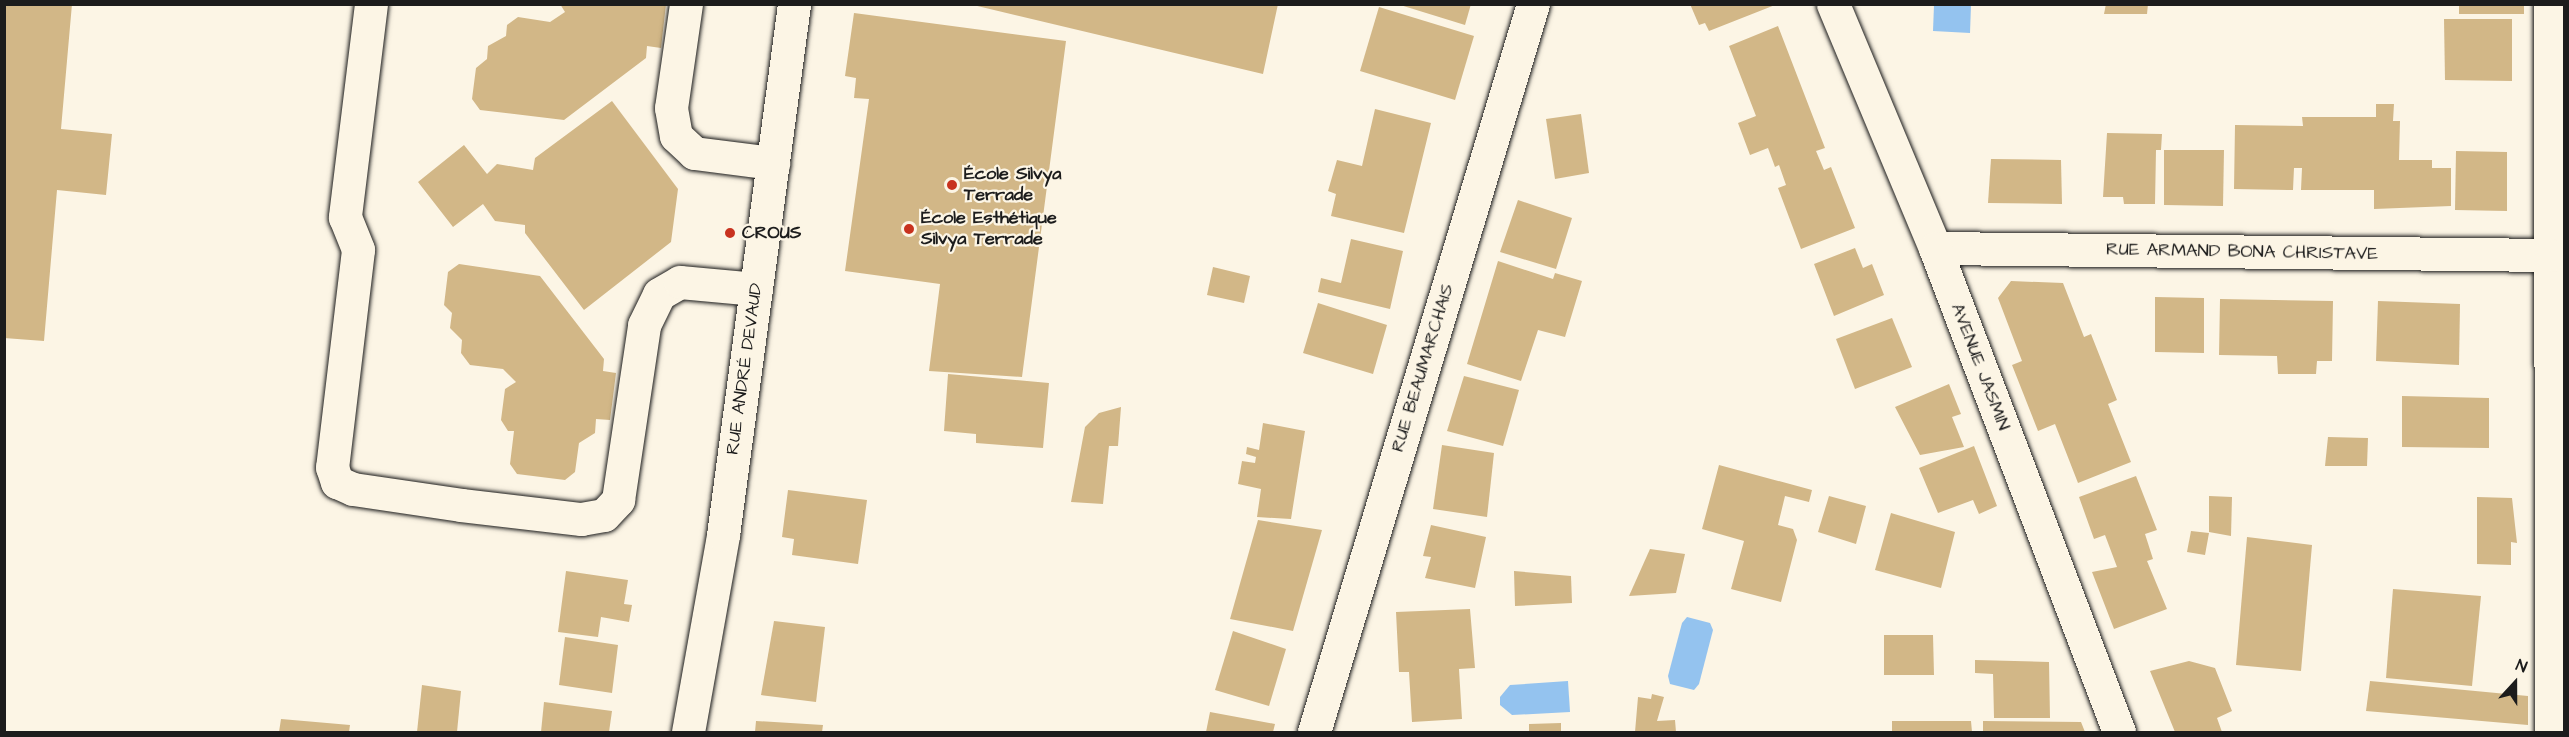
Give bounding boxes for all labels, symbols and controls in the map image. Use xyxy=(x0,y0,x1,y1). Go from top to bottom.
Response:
place label: École Silvya Terrade xyxy=(964,164,1061,207)
marker: École Silvya Terrade xyxy=(945,178,959,192)
place label: École Esthétique Silvya Terrade xyxy=(921,208,1057,250)
place label: CROUS xyxy=(742,222,801,244)
marker: École Esthétique Silvya Terrade xyxy=(902,222,916,236)
marker: CROUS xyxy=(723,226,737,240)
street label: RUE ARMAND BONA CHRISTAVE xyxy=(2106,239,2378,265)
street label: RUE BEAUMARCHAIS xyxy=(1387,281,1459,455)
street label: RUE ANDRÉ DEVAUD xyxy=(722,282,768,456)
street label: AVENUE JASMIN xyxy=(1946,300,2014,434)
north arrow xyxy=(2485,653,2545,713)
text: N xyxy=(2513,654,2530,678)

